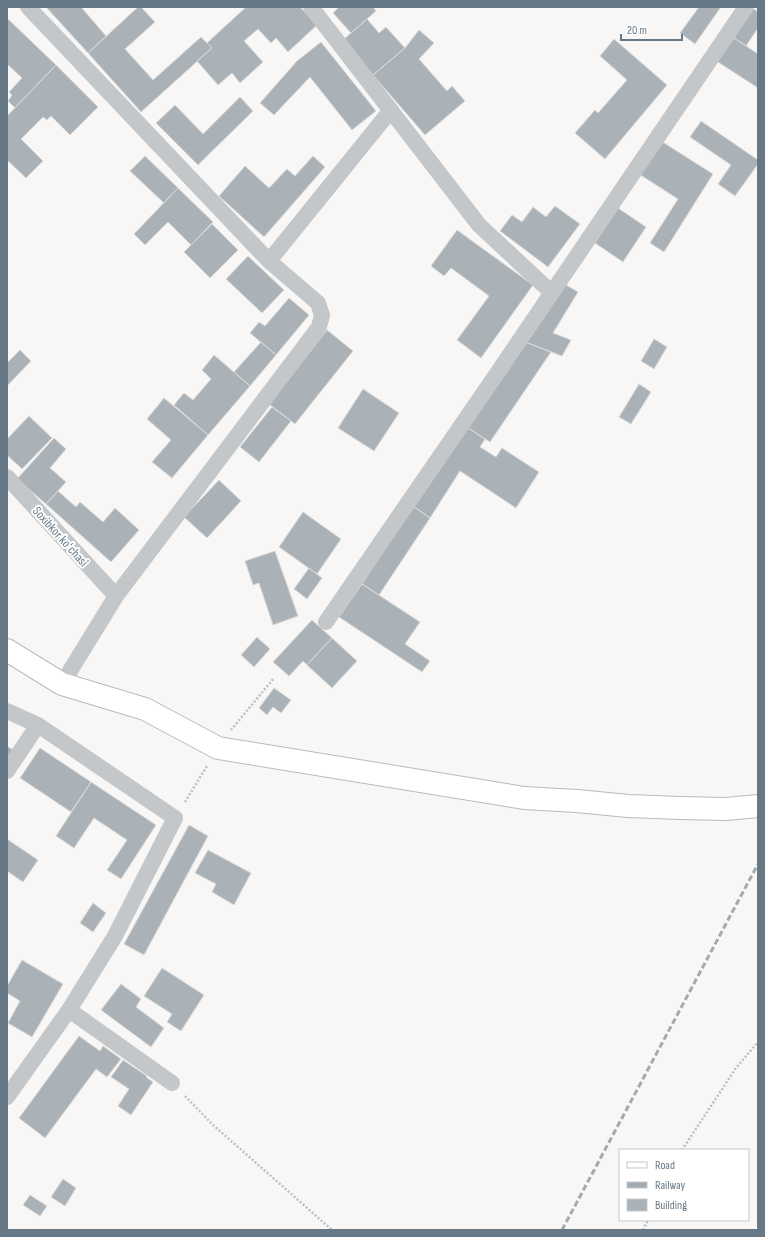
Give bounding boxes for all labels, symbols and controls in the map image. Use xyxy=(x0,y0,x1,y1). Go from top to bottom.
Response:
scale bar xyxy=(621,16,682,42)
text: 20 m xyxy=(627,23,647,38)
street label: Soxibkor koʻchasi xyxy=(29,503,91,570)
legend xyxy=(619,1149,749,1221)
text: Road xyxy=(655,1158,675,1173)
text: Railway xyxy=(655,1178,686,1193)
text: Building xyxy=(655,1198,687,1213)

